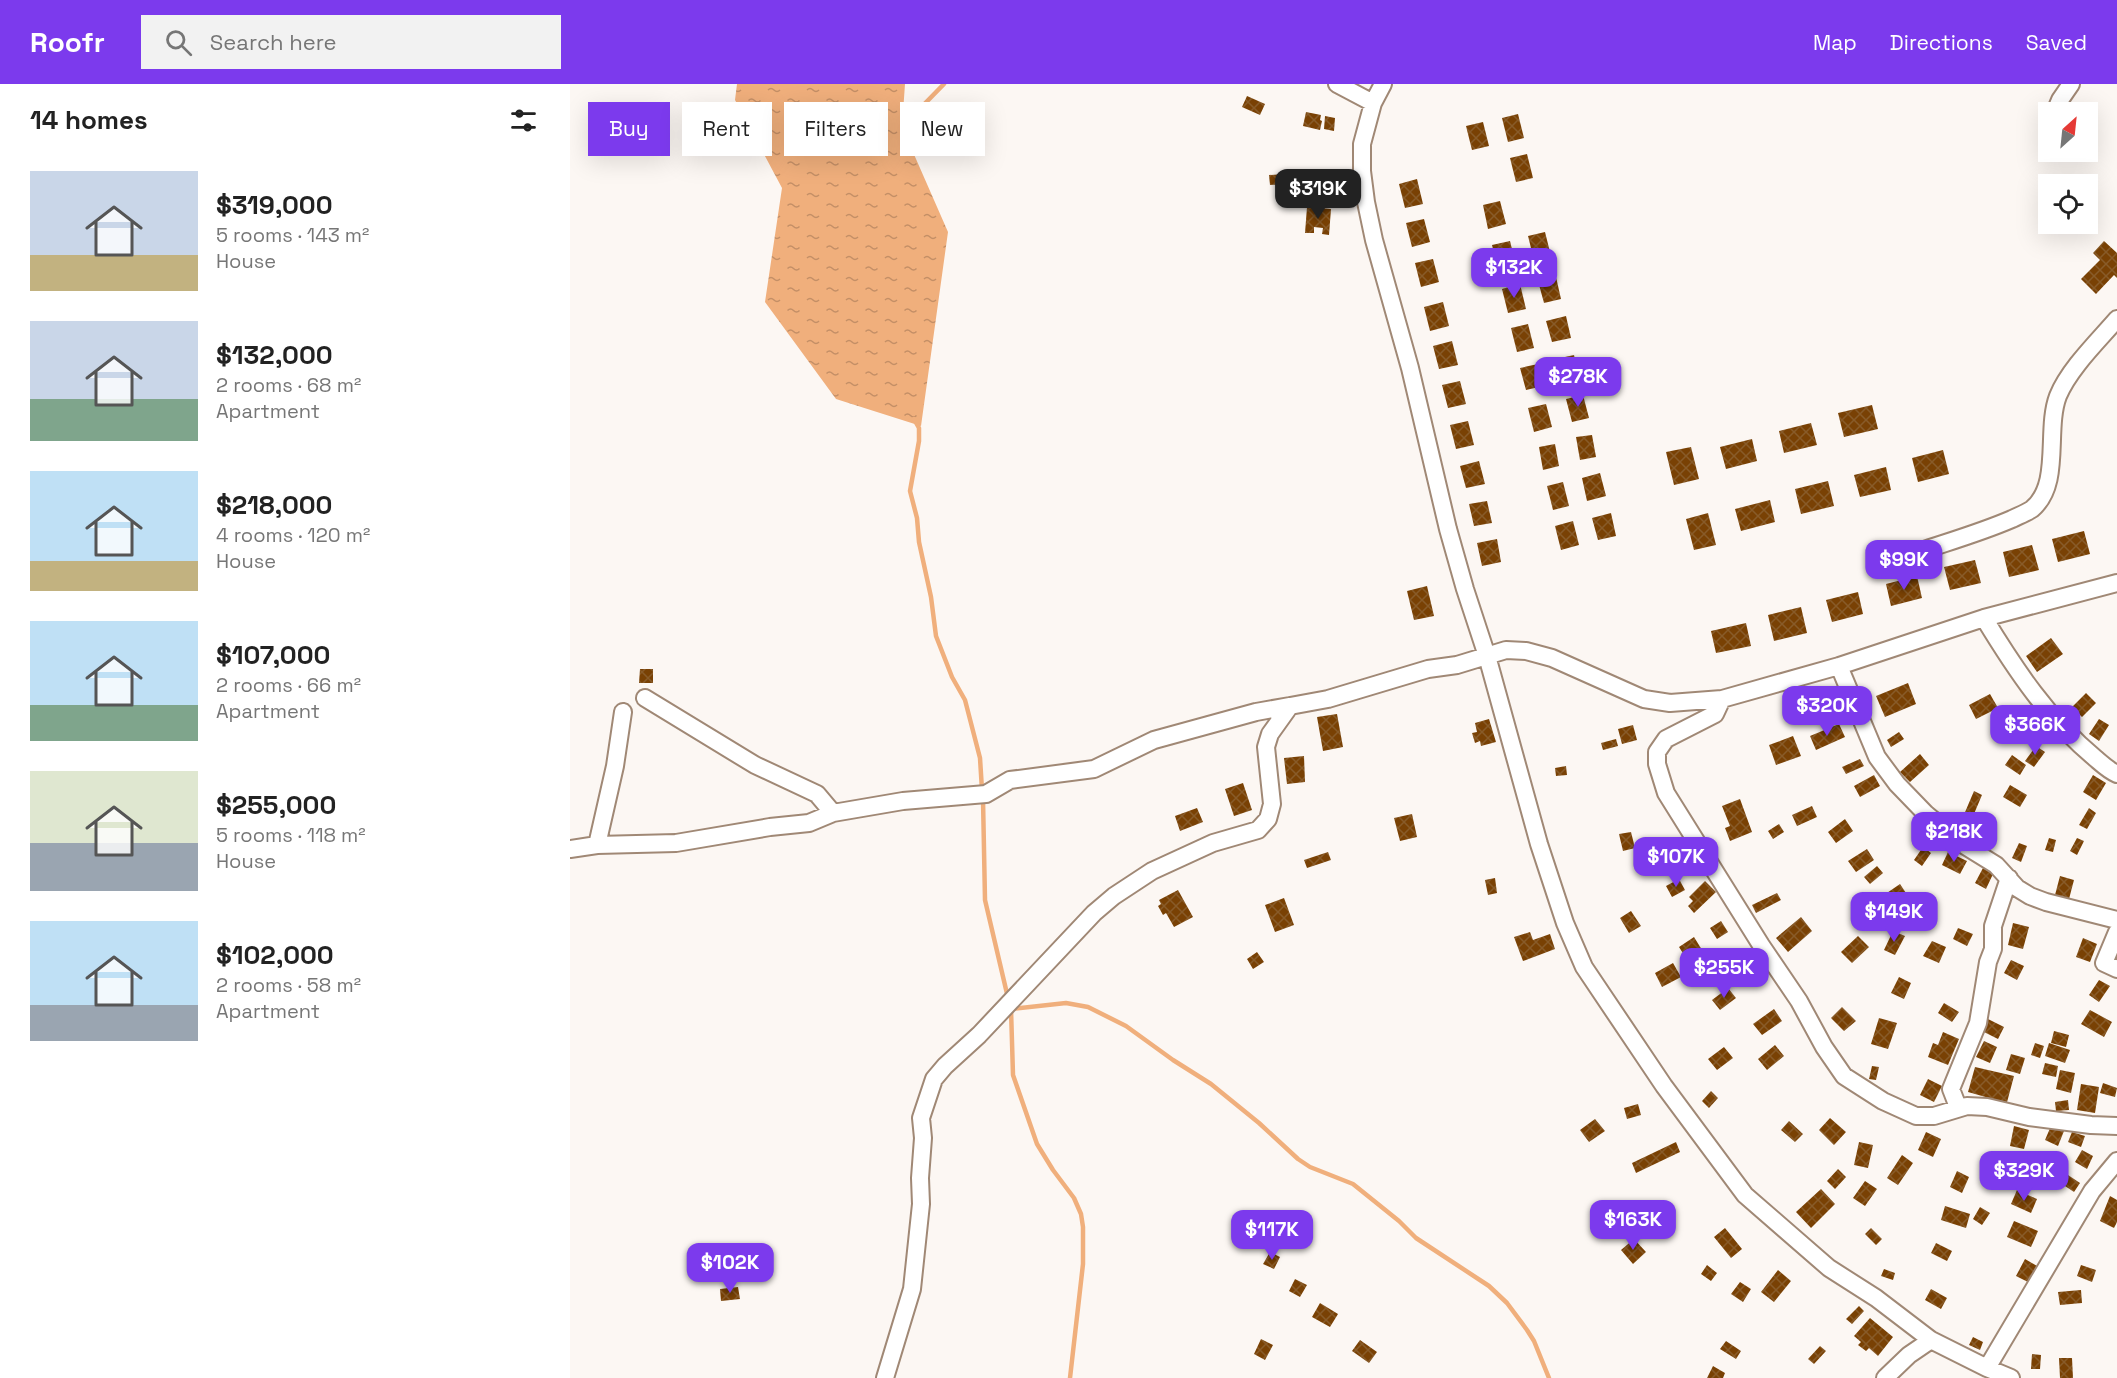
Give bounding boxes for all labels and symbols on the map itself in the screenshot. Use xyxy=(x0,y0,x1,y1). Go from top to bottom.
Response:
north arrow xyxy=(2038,102,2098,162)
pin: $319K xyxy=(1276,169,1360,220)
pin: $132K xyxy=(1472,248,1556,299)
pin: $278K xyxy=(1536,357,1620,408)
pin: $99K xyxy=(1868,540,1940,591)
pin: $320K xyxy=(1785,686,1869,737)
pin: $366K xyxy=(1993,705,2077,756)
pin: $218K xyxy=(1912,812,1996,863)
pin: $107K xyxy=(1634,837,1718,888)
pin: $149K xyxy=(1852,892,1936,943)
pin: $255K xyxy=(1682,948,1766,999)
pin: $329K xyxy=(1982,1151,2066,1202)
pin: $163K xyxy=(1591,1200,1675,1251)
pin: $117K xyxy=(1230,1210,1314,1261)
pin: $102K xyxy=(688,1243,772,1294)

